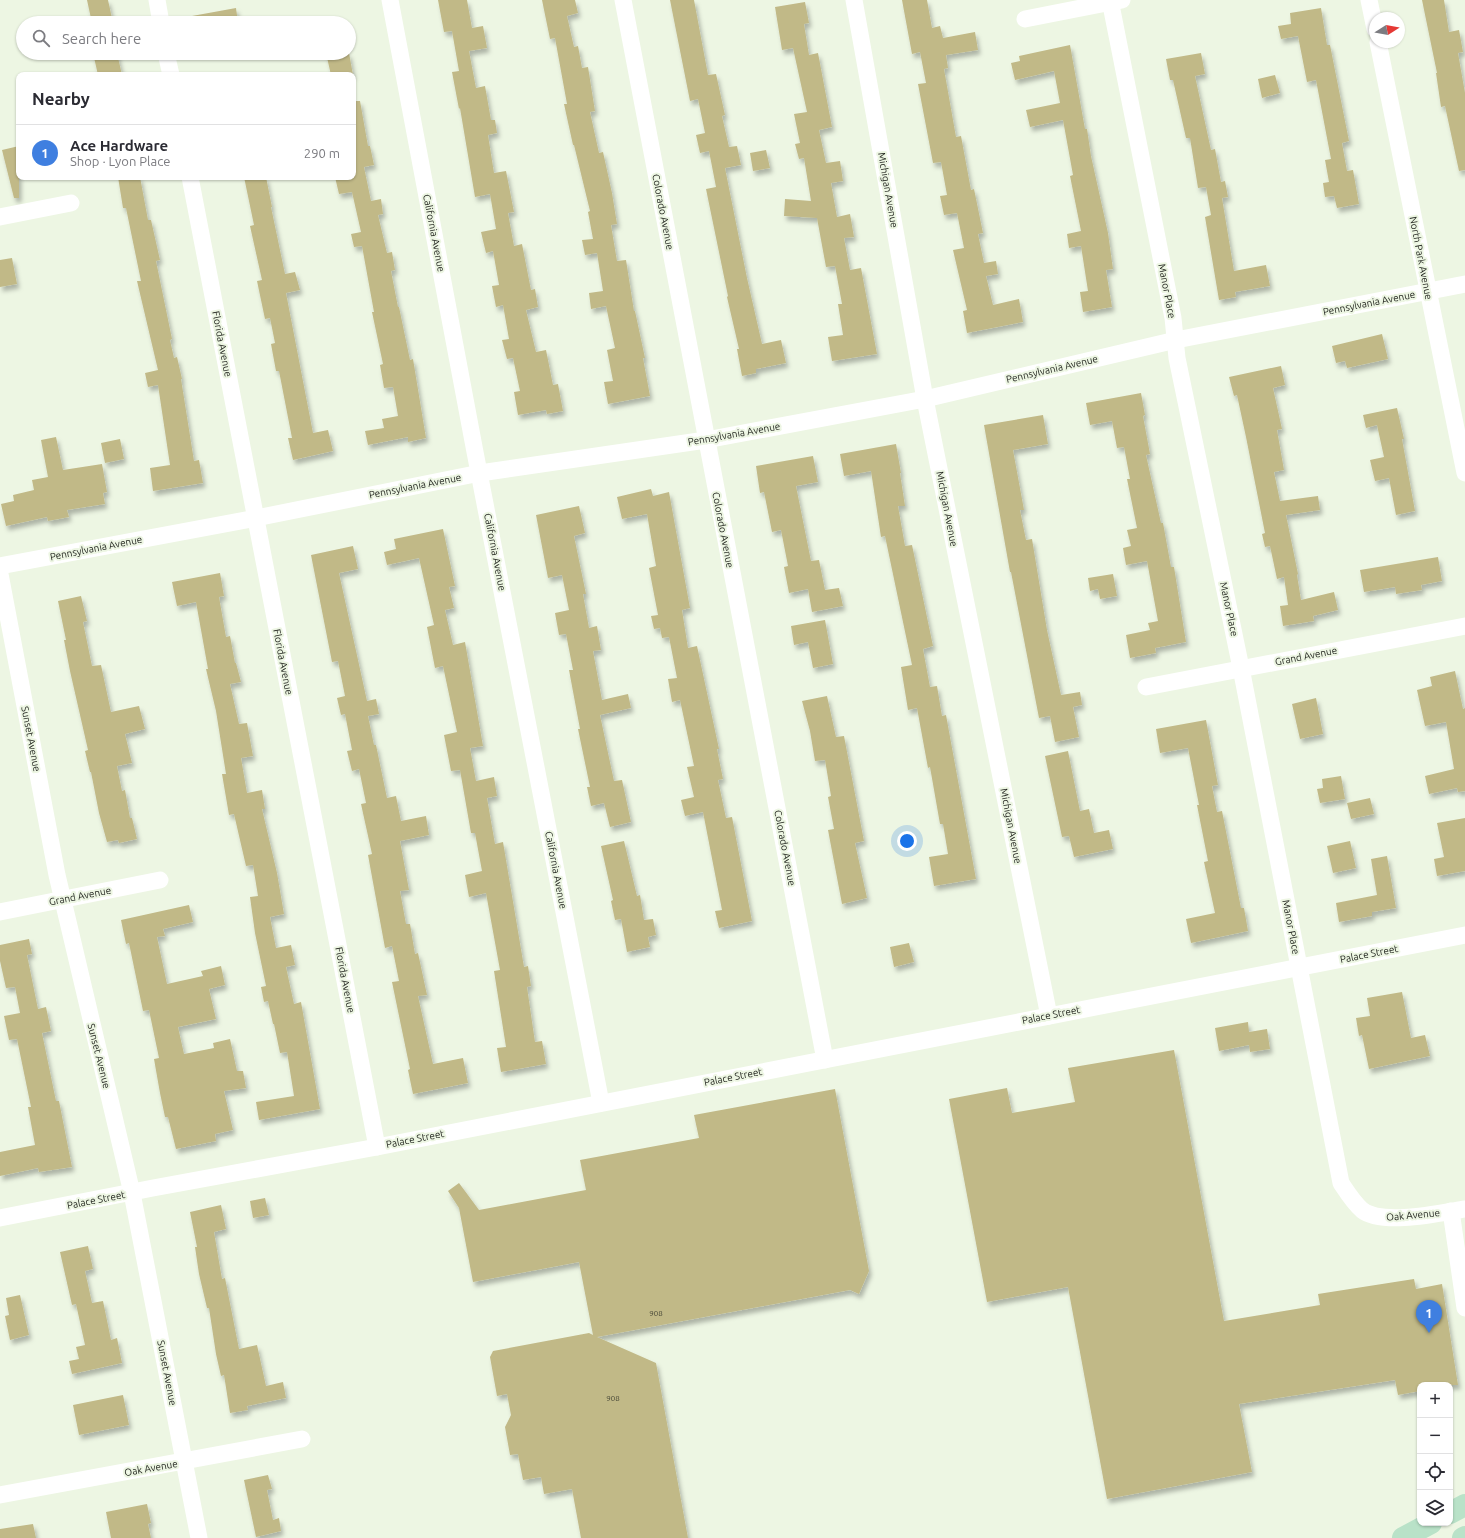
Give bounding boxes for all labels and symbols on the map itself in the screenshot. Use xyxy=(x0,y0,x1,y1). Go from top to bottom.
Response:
north arrow xyxy=(1369,12,1405,48)
street label: Michigan Avenue xyxy=(876,151,900,229)
street label: Colorado Avenue xyxy=(650,173,676,251)
street label: California Avenue xyxy=(421,193,447,273)
street label: North Park Avenue xyxy=(1408,215,1434,301)
street label: Manor Place xyxy=(1156,263,1178,319)
street label: Pennsylvania Avenue xyxy=(1322,289,1416,317)
street label: Florida Avenue xyxy=(210,310,234,378)
street label: Pennsylvania Avenue xyxy=(1005,353,1099,385)
street label: Pennsylvania Avenue xyxy=(687,420,781,448)
street label: Michigan Avenue xyxy=(934,470,960,548)
street label: Pennsylvania Avenue xyxy=(368,472,462,500)
street label: Colorado Avenue xyxy=(710,491,736,569)
street label: California Avenue xyxy=(482,512,508,592)
street label: Pennsylvania Avenue xyxy=(49,534,143,562)
street label: Manor Place xyxy=(1218,581,1240,637)
street label: Florida Avenue xyxy=(271,628,295,696)
street label: Grand Avenue xyxy=(1274,645,1338,667)
street label: Sunset Avenue xyxy=(19,705,43,773)
street label: Michigan Avenue xyxy=(998,787,1024,865)
street label: Colorado Avenue xyxy=(772,809,798,887)
street label: California Avenue xyxy=(543,830,569,910)
your location xyxy=(897,831,917,851)
street label: Grand Avenue xyxy=(48,885,112,907)
street label: Manor Place xyxy=(1280,899,1302,955)
street label: Palace Street xyxy=(1339,943,1399,965)
street label: Florida Avenue xyxy=(333,946,357,1014)
street label: Palace Street xyxy=(1021,1004,1081,1026)
street label: Sunset Avenue xyxy=(86,1022,112,1090)
street label: Palace Street xyxy=(703,1066,763,1088)
street label: Palace Street xyxy=(385,1128,445,1150)
street label: Palace Street xyxy=(66,1189,126,1211)
street label: Oak Avenue xyxy=(1386,1207,1440,1223)
pin: 1 xyxy=(1416,1300,1442,1333)
house number: 908 xyxy=(649,1309,663,1318)
street label: Sunset Avenue xyxy=(155,1339,179,1407)
house number: 908 xyxy=(606,1394,620,1403)
street label: Oak Avenue xyxy=(123,1458,179,1478)

